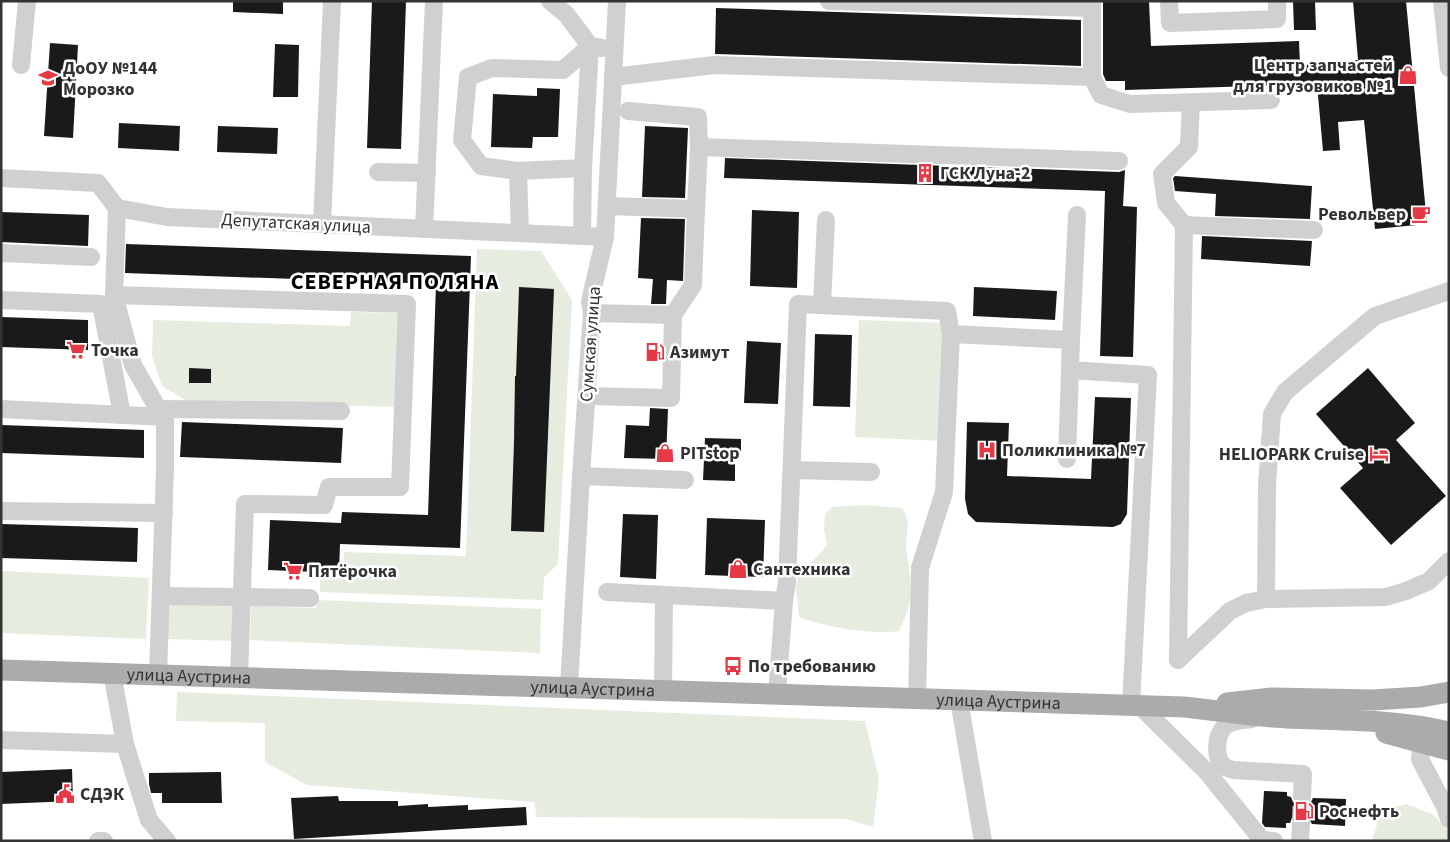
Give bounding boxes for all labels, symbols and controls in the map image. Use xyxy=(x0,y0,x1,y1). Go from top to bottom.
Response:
place label: Центр запчастей для грузовиков №1 xyxy=(1233,53,1393,99)
place label: ДоОУ №144 Морозко xyxy=(63,56,158,102)
shop icon: Центр запчастей для грузовиков №1 xyxy=(1397,64,1419,86)
school or university icon: ДоОУ №144 Морозко xyxy=(37,67,59,89)
place label: ГСК Луна-2 xyxy=(940,161,1031,186)
building icon: ГСК Луна-2 xyxy=(914,162,936,184)
place label: Револьвер xyxy=(1318,202,1406,227)
cafe icon: Револьвер xyxy=(1410,203,1432,225)
street label: Депутатская улица xyxy=(221,207,371,240)
district label: СЕВЕРНАЯ ПОЛЯНА xyxy=(291,266,499,298)
street label: Сумская улица xyxy=(574,285,607,403)
place label: Точка xyxy=(91,338,139,363)
supermarket icon: Точка xyxy=(65,339,87,361)
place label: Азимут xyxy=(669,340,730,365)
fuel station icon: Азимут xyxy=(644,341,666,363)
place label: Поликлиника №7 xyxy=(1002,438,1146,463)
hospital icon: Поликлиника №7 xyxy=(976,439,998,461)
place label: PITstop xyxy=(680,441,740,466)
shop icon: PITstop xyxy=(654,442,676,464)
place label: HELIOPARK Cruise xyxy=(1219,442,1364,467)
hotel icon: HELIOPARK Cruise xyxy=(1368,443,1390,465)
place label: Сантехника xyxy=(753,557,850,582)
shop icon: Сантехника xyxy=(727,558,749,580)
place label: Пятёрочка xyxy=(308,559,397,584)
supermarket icon: Пятёрочка xyxy=(282,560,304,582)
place label: По требованию xyxy=(748,654,876,679)
bus stop icon: По требованию xyxy=(722,655,744,677)
street label: улица Аустрина xyxy=(126,662,252,691)
street label: улица Аустрина xyxy=(530,675,655,703)
street label: улица Аустрина xyxy=(936,687,1061,716)
place label: СДЭК xyxy=(80,782,125,807)
public building icon: СДЭК xyxy=(54,783,76,805)
place label: Роснефть xyxy=(1319,799,1399,824)
fuel station icon: Роснефть xyxy=(1293,800,1315,822)

